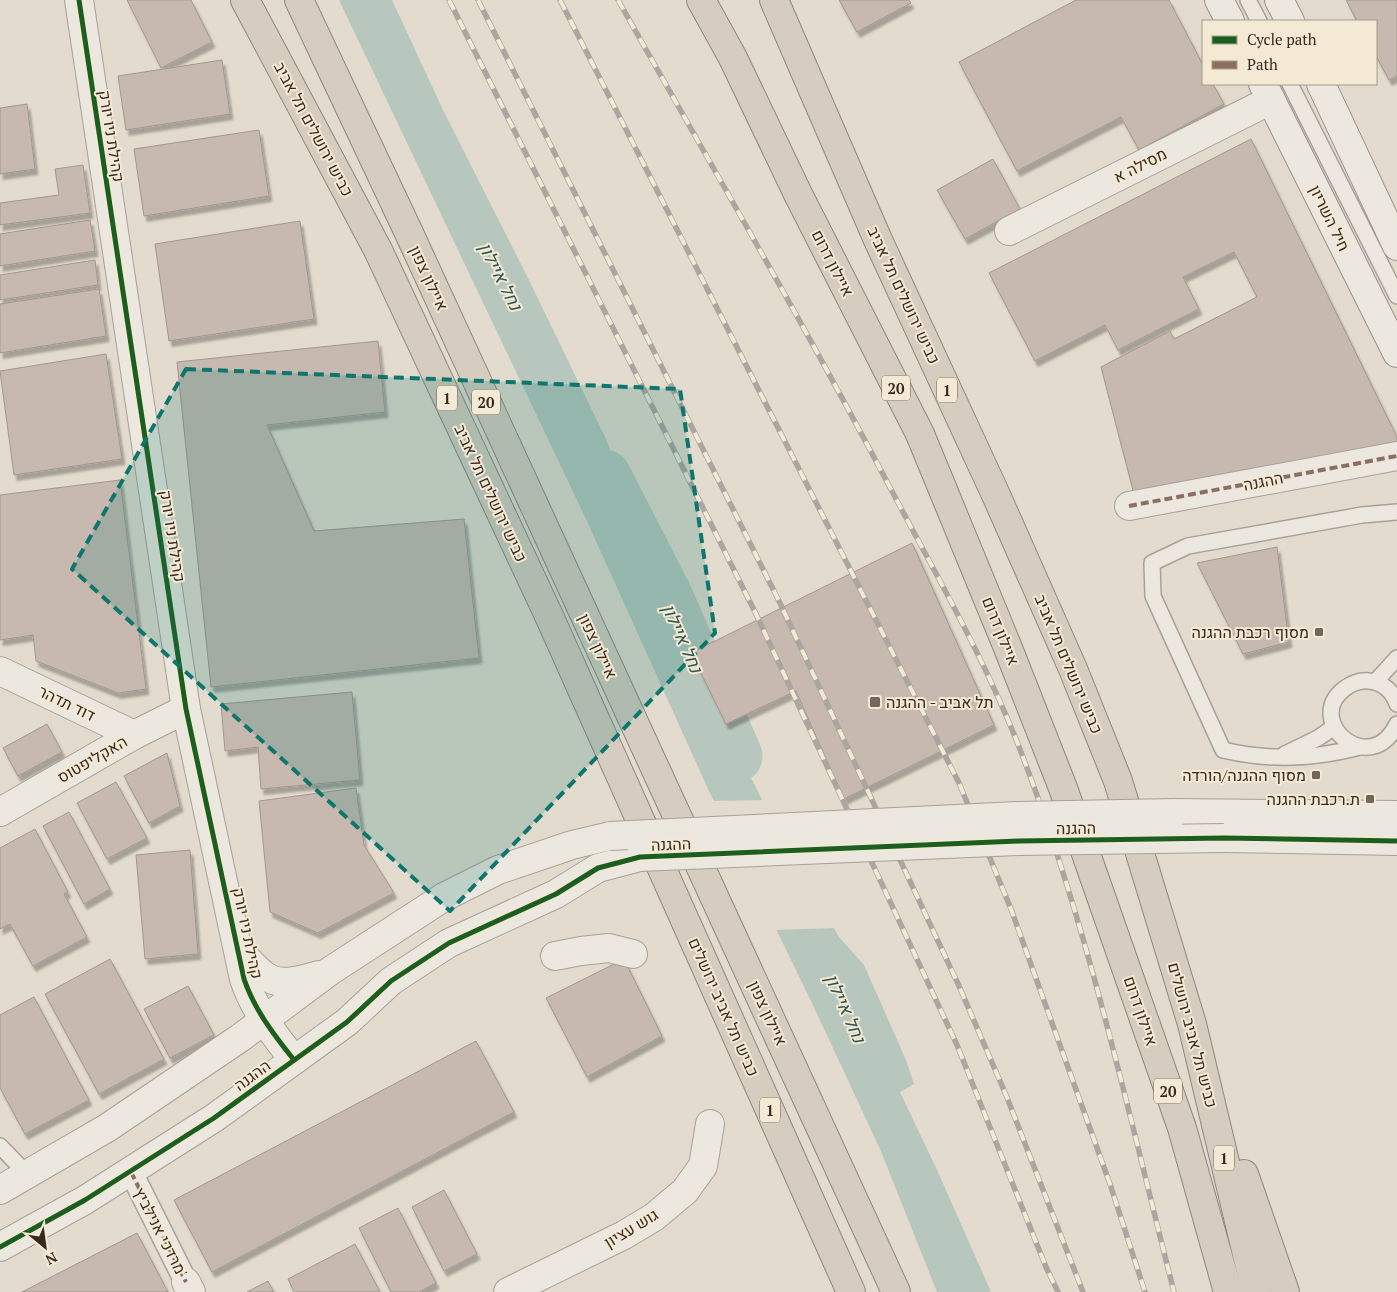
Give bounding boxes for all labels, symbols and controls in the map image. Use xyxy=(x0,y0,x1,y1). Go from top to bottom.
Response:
legend xyxy=(1202,20,1377,85)
text: Cycle path xyxy=(1247,29,1317,49)
text: Path xyxy=(1247,54,1278,74)
street label: כביש ירושלים תל אביב xyxy=(269,58,359,200)
street label: קהילת ניו יורק xyxy=(94,88,130,184)
street label: מסילה א xyxy=(1110,142,1170,188)
street label: חיל השריון xyxy=(1305,181,1355,255)
street label: כביש ירושלים תל אביב xyxy=(862,223,946,367)
street label: איילון דרום xyxy=(807,226,859,300)
water label: נחל איילון xyxy=(474,238,529,315)
street label: איילון צפון xyxy=(404,242,454,314)
road number: 20 xyxy=(882,376,910,400)
road number: 1 xyxy=(937,378,957,402)
road number: 1 xyxy=(437,386,457,410)
road number: 20 xyxy=(472,390,500,414)
street label: כביש ירושלים תל אביב xyxy=(449,421,533,565)
street label: ההגנה xyxy=(1241,466,1285,496)
street label: קהילת ניו יורק xyxy=(155,488,191,584)
street label: כביש ירושלים תל אביב xyxy=(1030,591,1108,737)
street label: איילון דרום xyxy=(977,593,1025,669)
water label: נחל איילון xyxy=(657,600,709,678)
street label: איילון צפון xyxy=(573,610,623,682)
place label: מסוף רכבת ההגנה xyxy=(1192,621,1309,643)
marker: מסוף רכבת ההגנה xyxy=(1313,626,1325,638)
street label: דוד תדהר xyxy=(35,680,99,726)
place label: תל אביב - ההגנה xyxy=(886,691,994,713)
marker: תל אביב - ההגנה xyxy=(868,695,882,709)
street label: האקליפטוס xyxy=(53,730,131,788)
place label: מסוף ההגנה/הורדה xyxy=(1182,764,1306,786)
marker: מסוף ההגנה/הורדה xyxy=(1310,769,1322,781)
place label: ת.רכבת ההגנה xyxy=(1267,788,1360,810)
marker: ת.רכבת ההגנה xyxy=(1364,793,1376,805)
street label: ההגנה xyxy=(1056,817,1096,839)
street label: ההגנה xyxy=(651,832,691,856)
street label: קהילת ניו יורק xyxy=(228,885,268,981)
street label: כביש תל אביב ירושלים xyxy=(684,934,764,1080)
street label: כביש תל אביב ירושלים xyxy=(1163,960,1223,1110)
water label: נחל איילון xyxy=(820,970,872,1048)
street label: איילון דרום xyxy=(1119,973,1163,1049)
street label: איילון צפון xyxy=(743,977,793,1049)
street label: ההגנה xyxy=(229,1054,275,1096)
road number: 20 xyxy=(1154,1078,1182,1104)
road number: 1 xyxy=(760,1098,780,1122)
road number: 1 xyxy=(1214,1146,1234,1170)
street label: מרדכי אנילביץ' xyxy=(129,1183,193,1281)
street label: גוש עציון xyxy=(600,1203,662,1253)
north arrow xyxy=(20,1222,70,1272)
text: N xyxy=(42,1248,61,1270)

